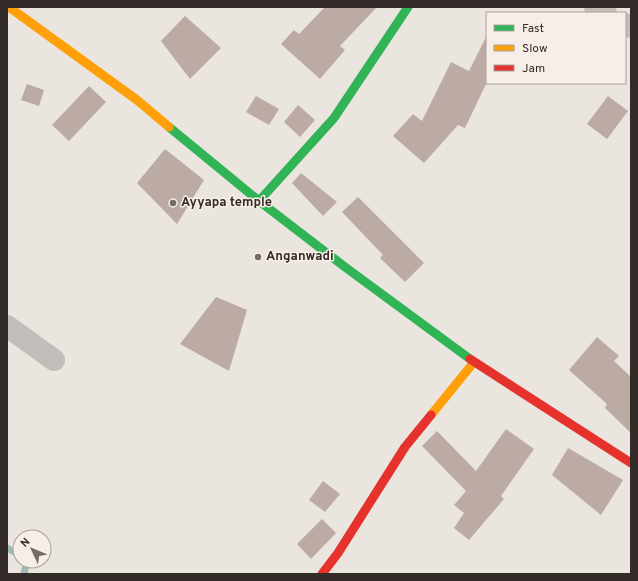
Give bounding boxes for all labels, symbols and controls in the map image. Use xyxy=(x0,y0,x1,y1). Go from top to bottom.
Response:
legend xyxy=(486,12,626,84)
text: Fast xyxy=(522,21,544,37)
text: Slow xyxy=(522,41,548,57)
text: Jam xyxy=(522,61,545,77)
place label: Ayyapa temple xyxy=(181,195,272,211)
marker: Ayyapa temple xyxy=(168,198,178,208)
place label: Anganwadi xyxy=(266,249,334,265)
marker: Anganwadi xyxy=(253,252,263,262)
north arrow xyxy=(12,529,52,569)
text: N xyxy=(18,535,33,550)

